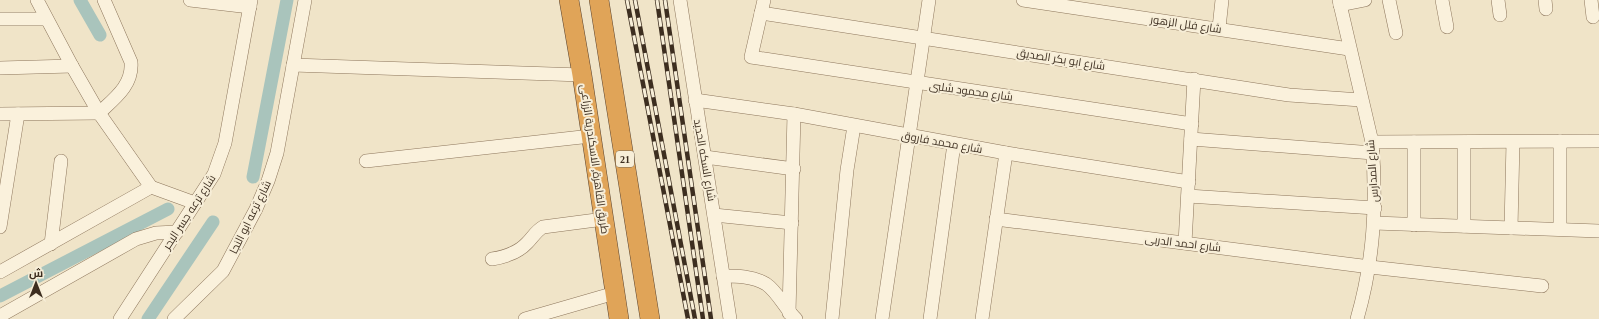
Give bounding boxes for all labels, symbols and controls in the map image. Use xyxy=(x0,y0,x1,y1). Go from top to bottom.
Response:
street label: شارع فلل الزهور xyxy=(1148,13,1222,37)
street label: شارع ابو بكر الصديق xyxy=(1016,46,1106,74)
street label: شارع محمود شلبى xyxy=(928,79,1014,105)
street label: طريق القاهرة, الاسكندرية الزراعى xyxy=(578,83,611,235)
street label: شارع السكه الحديد xyxy=(690,118,718,202)
street label: شارع محمد فاروق xyxy=(900,129,983,157)
street label: شارع المدارس xyxy=(1364,139,1382,203)
road number: 21 xyxy=(616,151,634,167)
street label: شارع ترعه جسر البحر xyxy=(160,172,219,253)
street label: شارع ترعه ابو النجا xyxy=(227,178,275,256)
street label: شارع احمد الدربى xyxy=(1144,232,1222,256)
north arrow xyxy=(16,263,56,303)
text: ش xyxy=(29,267,43,280)

